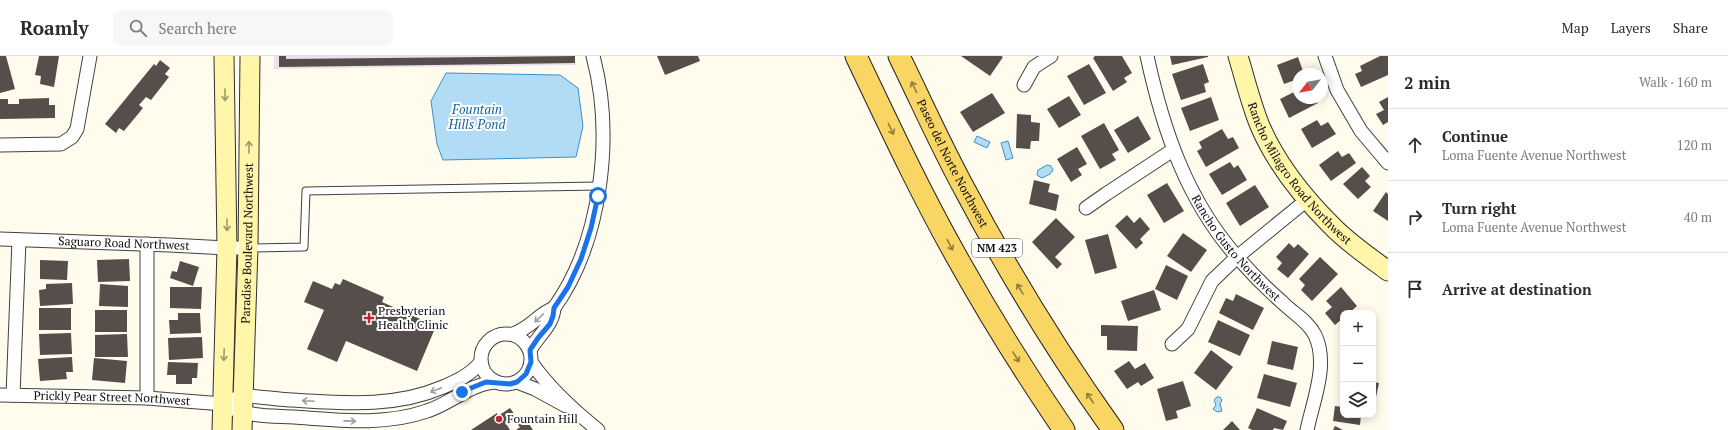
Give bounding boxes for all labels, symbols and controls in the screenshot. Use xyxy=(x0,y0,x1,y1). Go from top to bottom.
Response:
search box xyxy=(113,10,393,46)
text: Roamly xyxy=(20,15,89,40)
icon: search xyxy=(127,17,149,39)
text: Search here xyxy=(159,18,237,38)
text: Map xyxy=(1562,18,1589,37)
text: Layers xyxy=(1611,18,1651,37)
text: Share xyxy=(1673,18,1708,37)
north arrow xyxy=(1292,68,1328,104)
text: 2 min xyxy=(1404,71,1451,94)
text: Walk · 160 m xyxy=(1639,73,1712,91)
one-way arrow xyxy=(910,81,917,93)
one-way arrow xyxy=(221,88,229,101)
street label: Paseo del Norte Northwest xyxy=(914,97,992,231)
water label: Fountain Hills Pond xyxy=(448,100,507,133)
street label: Rancho Milagro Road Northwest xyxy=(1245,100,1355,248)
one-way arrow xyxy=(888,123,895,135)
text: Continue xyxy=(1442,126,1508,146)
icon: ahead xyxy=(1404,134,1426,156)
text: 120 m xyxy=(1677,136,1712,154)
one-way arrow xyxy=(245,141,253,154)
text: Loma Fuente Avenue Northwest xyxy=(1442,146,1627,164)
street label: Paradise Boulevard Northwest xyxy=(238,162,256,324)
route start xyxy=(589,187,607,205)
street label: Rancho Gusto Northwest xyxy=(1189,192,1284,304)
text: Turn right xyxy=(1442,198,1517,218)
icon: right xyxy=(1404,206,1426,228)
text: 40 m xyxy=(1684,208,1712,226)
one-way arrow xyxy=(223,218,231,231)
text: Loma Fuente Avenue Northwest xyxy=(1442,218,1627,236)
street label: Saguaro Road Northwest xyxy=(58,233,191,253)
one-way arrow xyxy=(947,239,954,251)
road number: NM 423 xyxy=(972,239,1022,257)
icon: arrive xyxy=(1404,278,1426,300)
text: Arrive at destination xyxy=(1442,279,1592,299)
one-way arrow xyxy=(1016,283,1024,295)
place label: Presbyterian Health Clinic xyxy=(378,303,449,332)
map controls xyxy=(1340,310,1376,418)
button: + xyxy=(1340,310,1376,346)
marker: Presbyterian Health Clinic xyxy=(363,312,375,324)
one-way arrow xyxy=(534,313,544,323)
button: − xyxy=(1340,346,1376,382)
one-way arrow xyxy=(221,348,228,361)
one-way arrow xyxy=(1012,351,1020,362)
button: layers xyxy=(1340,382,1376,418)
route end xyxy=(453,383,471,401)
one-way arrow xyxy=(431,386,443,394)
street label: Prickly Pear Street Northwest xyxy=(33,388,192,408)
one-way arrow xyxy=(1086,393,1094,404)
one-way arrow xyxy=(302,398,315,405)
place label: Fountain Hill xyxy=(507,411,578,426)
marker: Fountain Hill xyxy=(494,414,504,424)
one-way arrow xyxy=(343,417,356,424)

